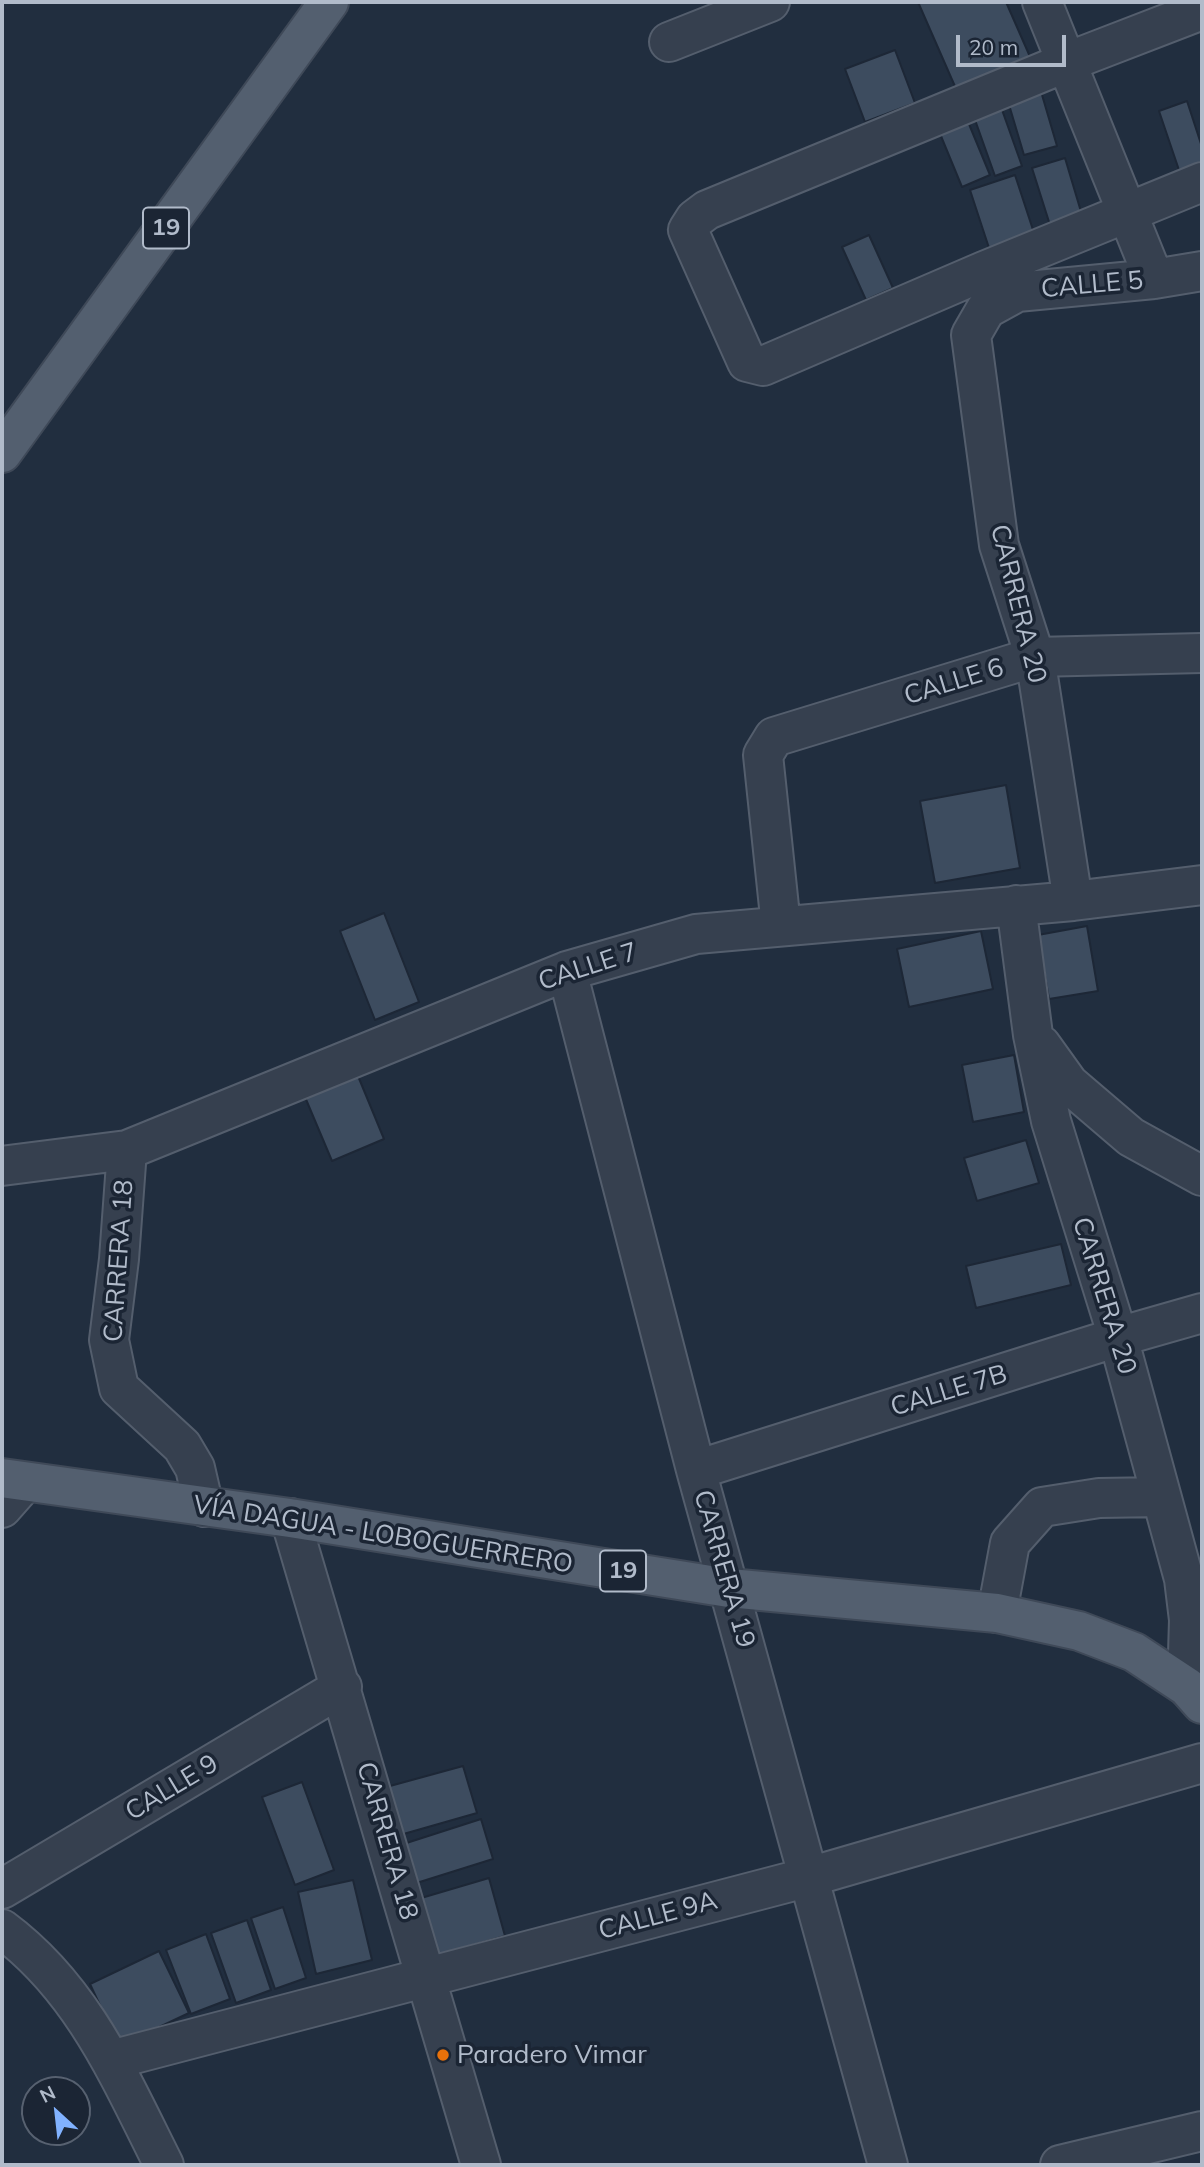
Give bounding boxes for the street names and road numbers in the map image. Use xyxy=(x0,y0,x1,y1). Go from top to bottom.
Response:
road number: 19 xyxy=(143,208,189,248)
street label: CALLE 5 xyxy=(1040,265,1144,305)
street label: CARRERA 20 xyxy=(983,521,1053,687)
street label: CALLE 6 xyxy=(900,652,1008,712)
street label: CALLE 7 xyxy=(534,936,642,998)
street label: CARRERA 18 xyxy=(98,1179,140,1343)
street label: CARRERA 20 xyxy=(1065,1214,1143,1378)
street label: CALLE 7B xyxy=(887,1359,1011,1423)
street label: CARRERA 19 xyxy=(687,1487,761,1651)
street label: VÍA DAGUA - LOBOGUERRERO xyxy=(191,1490,575,1580)
road number: 19 xyxy=(600,1550,646,1591)
street label: CALLE 9 xyxy=(120,1748,224,1828)
street label: CARRERA 18 xyxy=(350,1759,424,1923)
street label: CALLE 9A xyxy=(595,1885,721,1947)

